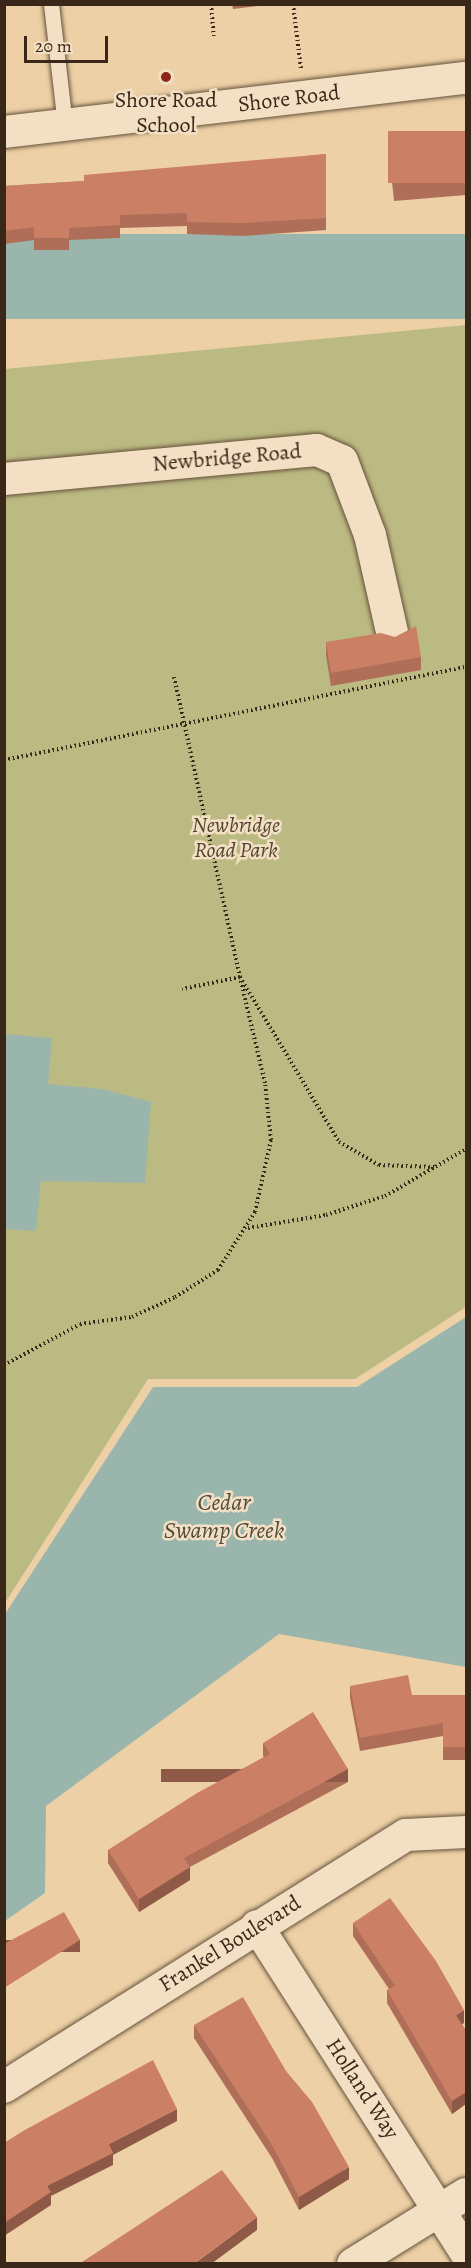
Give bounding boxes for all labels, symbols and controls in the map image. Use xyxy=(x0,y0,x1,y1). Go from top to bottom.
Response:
scale bar xyxy=(27,24,111,62)
text: 20 m xyxy=(35,34,72,58)
marker: Shore Road School xyxy=(159,70,173,84)
street label: Shore Road xyxy=(237,80,341,118)
place label: Shore Road School xyxy=(115,87,217,138)
street label: Newbridge Road xyxy=(151,438,303,478)
park label: Newbridge Road Park xyxy=(192,812,280,864)
water label: Cedar Swamp Creek xyxy=(164,1489,284,1545)
street label: Frankel Boulevard xyxy=(154,1890,306,1998)
street label: Holland Way xyxy=(320,2034,404,2144)

